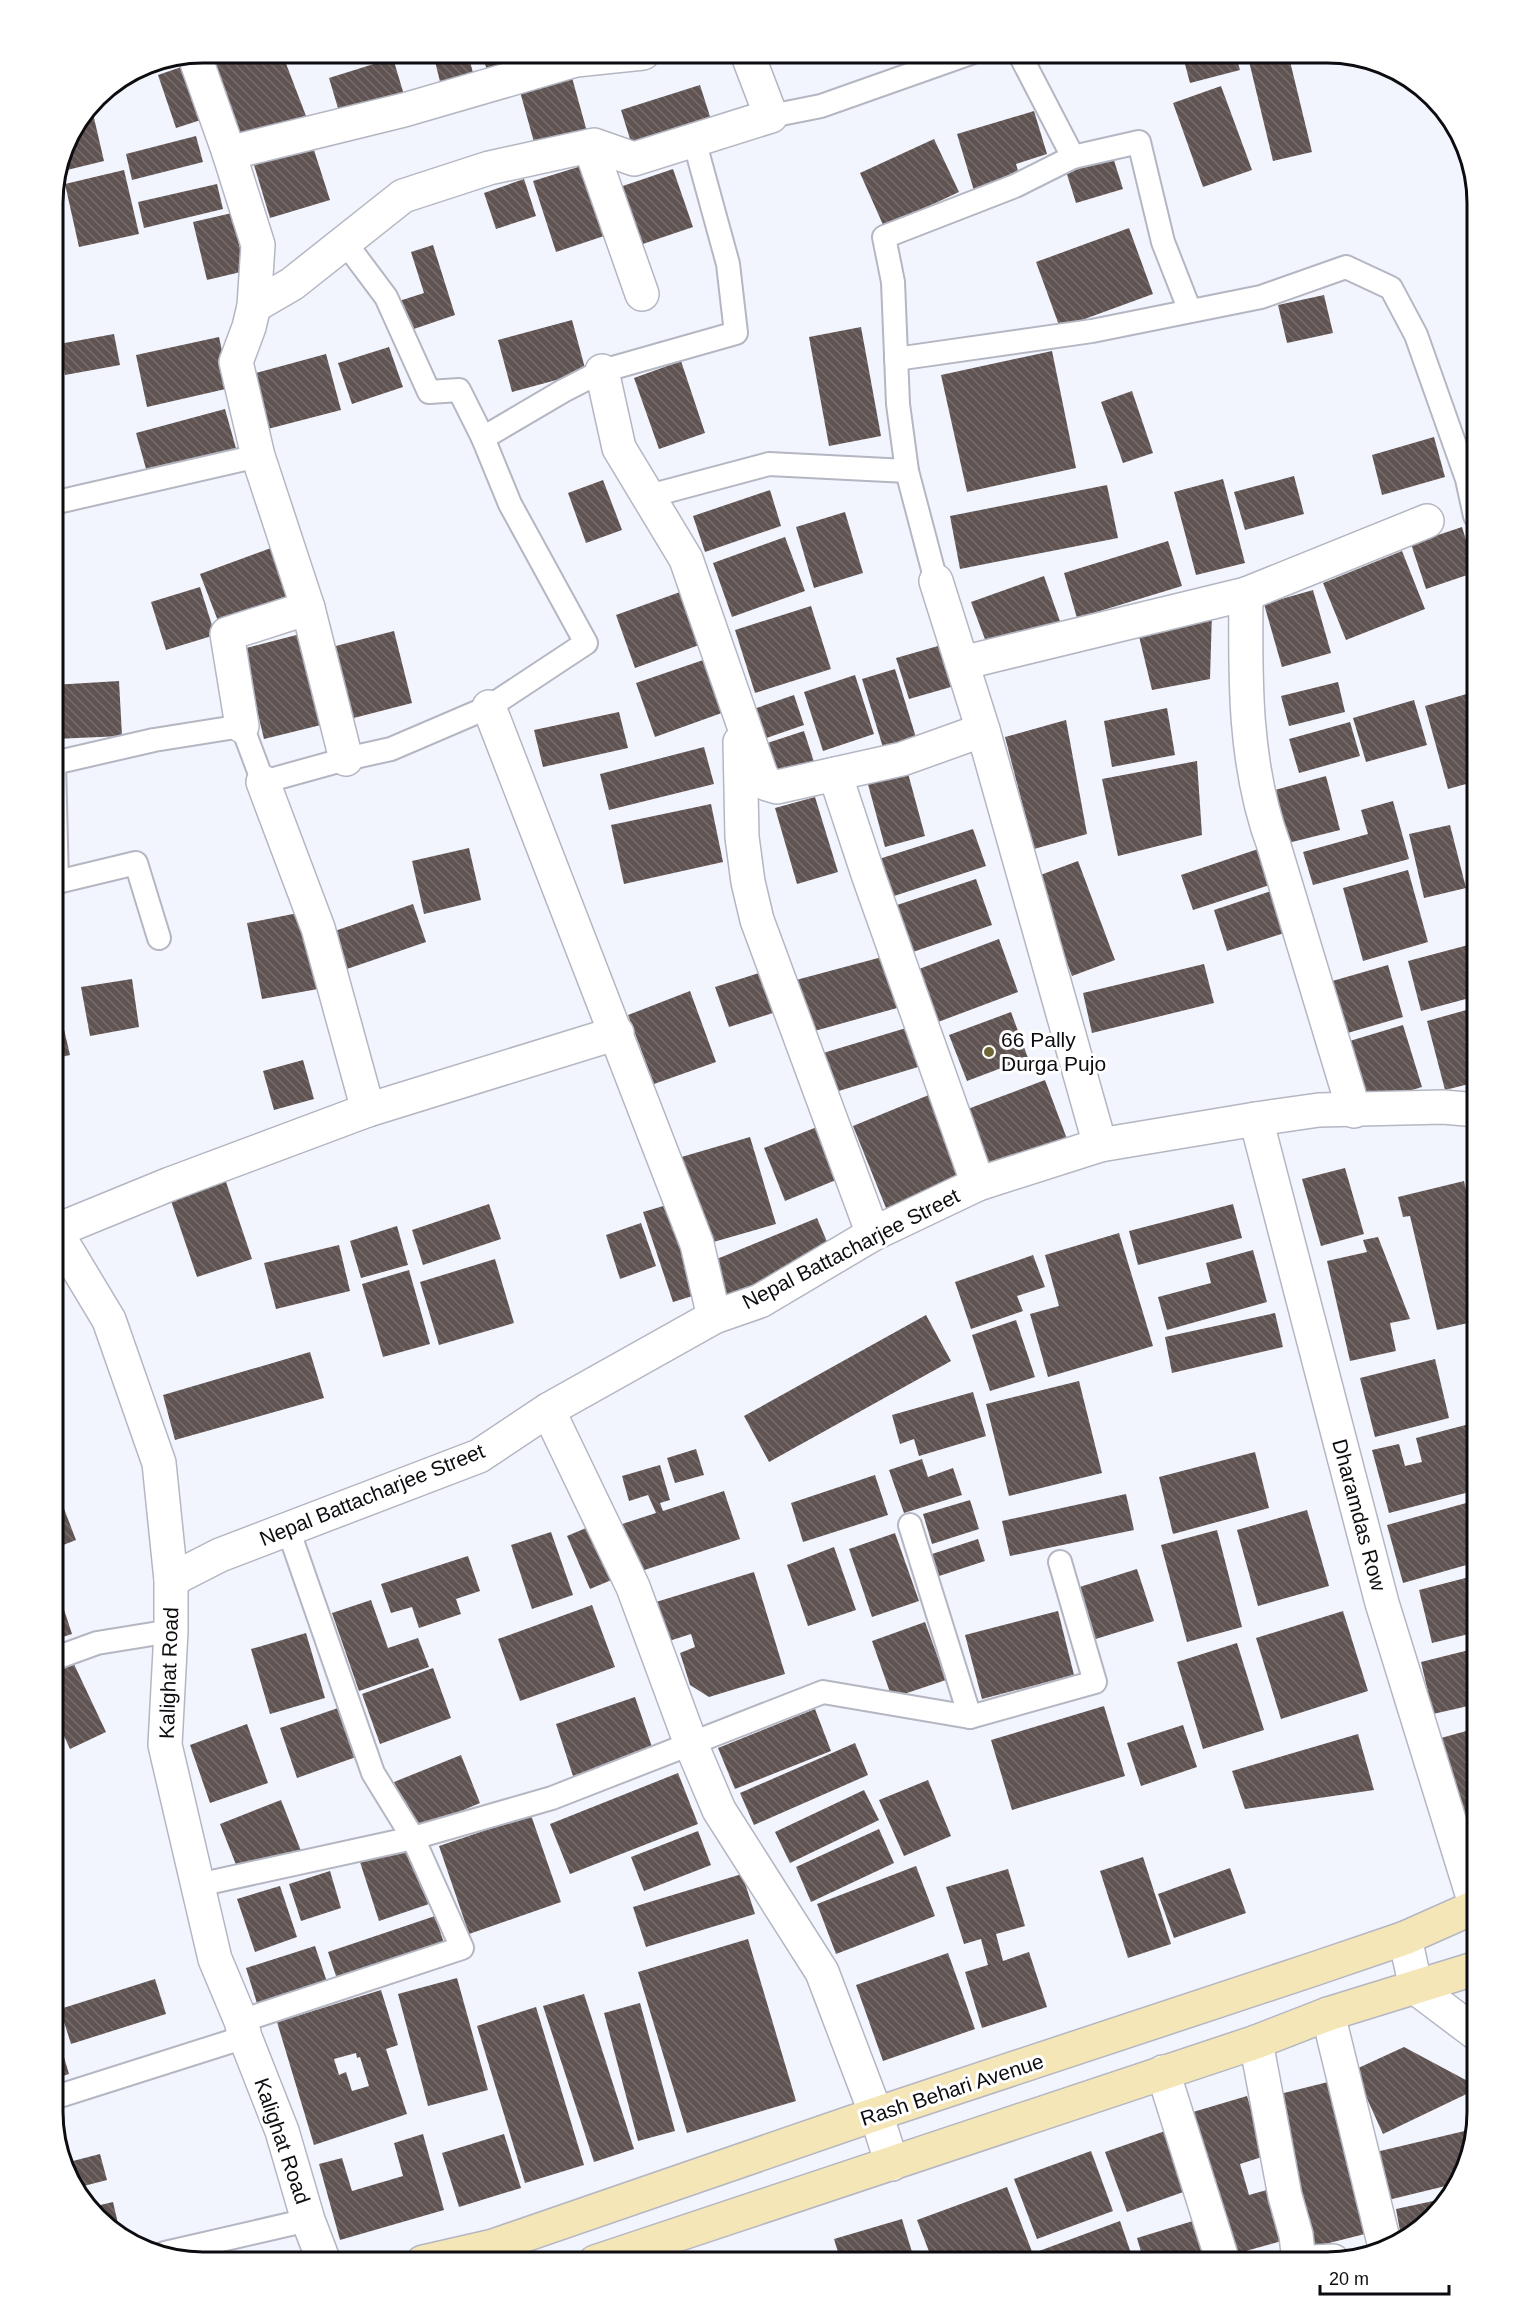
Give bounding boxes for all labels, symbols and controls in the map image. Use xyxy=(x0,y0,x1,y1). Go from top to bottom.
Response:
place label: 66 Pally Durga Pujo xyxy=(1001,1028,1106,1075)
marker: 66 Pally Durga Pujo xyxy=(982,1045,996,1059)
street label: Nepal Battacharjee Street xyxy=(738,1184,963,1313)
street label: Dharamdas Row xyxy=(1328,1436,1391,1594)
street label: Nepal Battacharjee Street xyxy=(256,1439,488,1550)
street label: Kalighat Road xyxy=(155,1607,182,1739)
street label: Rash Behari Avenue xyxy=(857,2049,1046,2130)
street label: Kalighat Road xyxy=(250,2075,315,2207)
scale bar xyxy=(1320,2258,1449,2296)
text: 20 m xyxy=(1329,2269,1369,2289)

